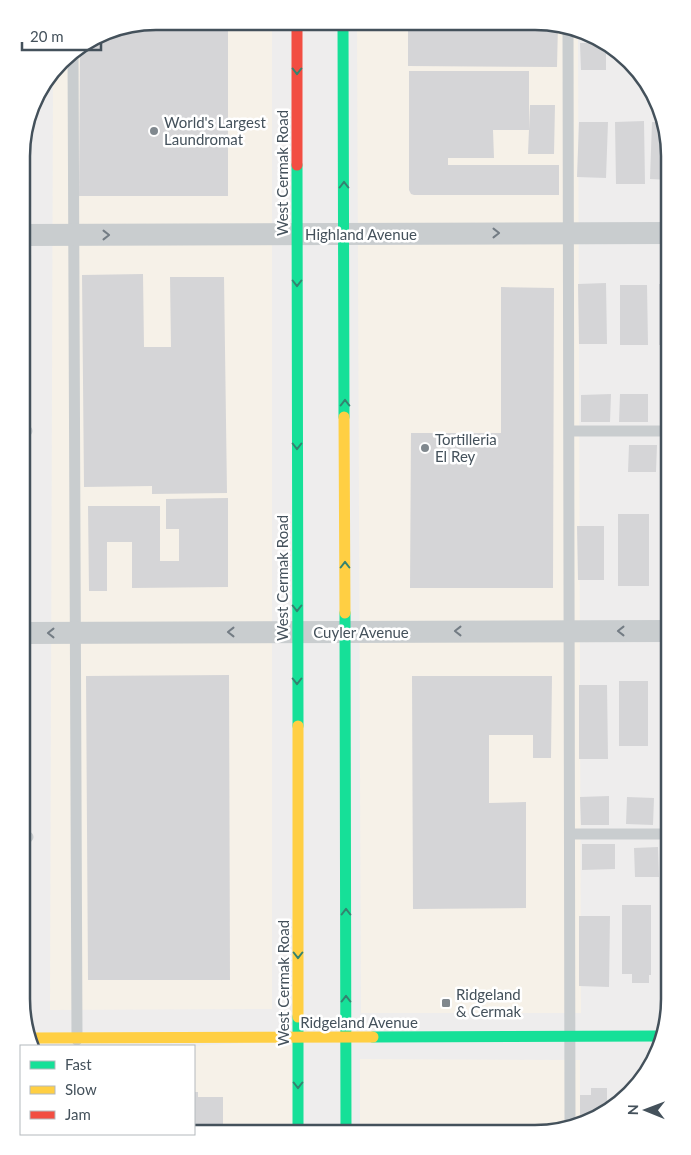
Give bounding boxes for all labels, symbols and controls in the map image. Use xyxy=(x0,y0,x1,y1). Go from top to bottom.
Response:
scale bar xyxy=(22,20,101,52)
text: 20 m xyxy=(30,27,64,45)
one-way arrow xyxy=(292,68,302,75)
street label: West Cermak Road xyxy=(273,110,291,236)
place label: World's Largest Laundromat xyxy=(164,113,266,148)
marker: World's Largest Laundromat xyxy=(148,125,160,137)
one-way arrow xyxy=(339,181,349,189)
street label: Highland Avenue xyxy=(305,225,417,243)
one-way arrow xyxy=(492,228,500,238)
one-way arrow xyxy=(102,230,110,240)
one-way arrow xyxy=(292,280,302,287)
one-way arrow xyxy=(340,399,350,406)
place label: Tortilleria El Rey xyxy=(435,430,497,465)
one-way arrow xyxy=(292,442,302,450)
marker: Tortilleria El Rey xyxy=(419,442,431,454)
street label: West Cermak Road xyxy=(273,515,291,641)
one-way arrow xyxy=(340,561,350,569)
one-way arrow xyxy=(292,604,302,612)
street label: Cuyler Avenue xyxy=(313,623,409,641)
one-way arrow xyxy=(454,626,462,636)
one-way arrow xyxy=(617,626,624,636)
one-way arrow xyxy=(226,627,234,637)
one-way arrow xyxy=(46,628,54,638)
one-way arrow xyxy=(292,677,302,685)
one-way arrow xyxy=(341,908,351,916)
street label: West Cermak Road xyxy=(274,920,292,1046)
one-way arrow xyxy=(293,952,303,959)
place label: Ridgeland & Cermak xyxy=(456,985,522,1020)
one-way arrow xyxy=(341,995,351,1002)
marker: Ridgeland & Cermak xyxy=(440,997,452,1009)
street label: Ridgeland Avenue xyxy=(300,1013,418,1031)
legend xyxy=(20,1045,195,1135)
text: Fast xyxy=(65,1055,92,1073)
text: Slow xyxy=(65,1080,97,1098)
one-way arrow xyxy=(293,1082,303,1089)
north arrow xyxy=(621,1085,671,1135)
text: N xyxy=(624,1104,641,1115)
text: Jam xyxy=(65,1105,91,1123)

